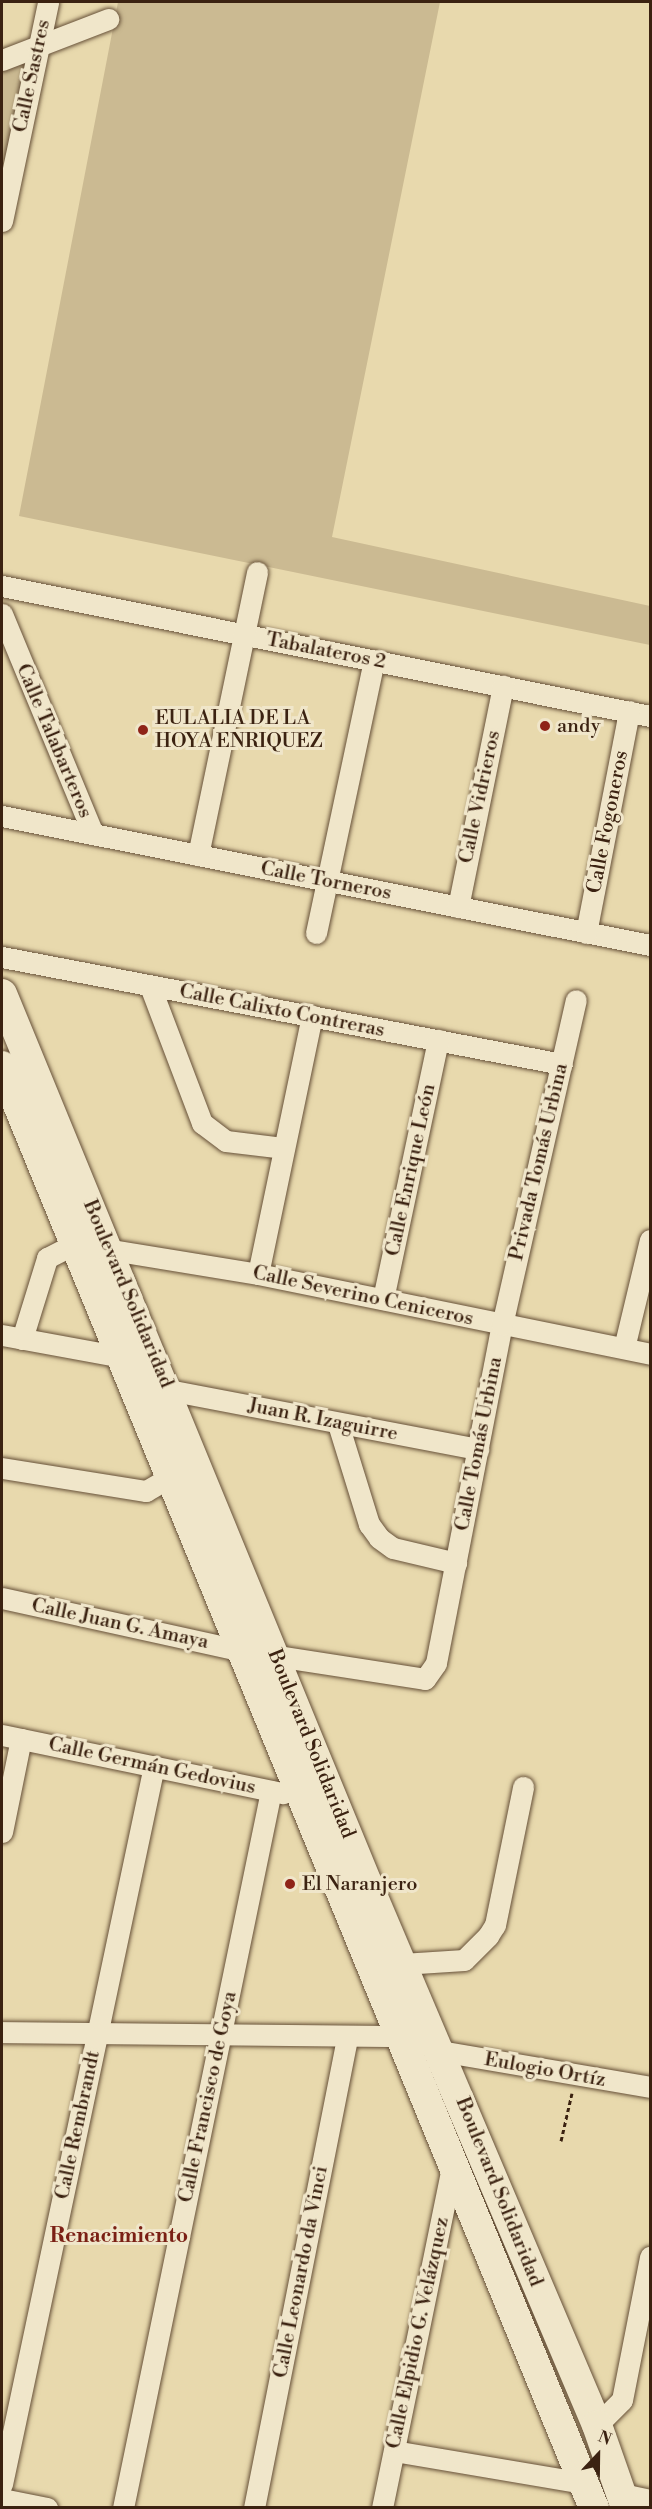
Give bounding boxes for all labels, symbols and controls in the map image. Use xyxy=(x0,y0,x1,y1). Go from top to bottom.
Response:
street label: Calle Sastres xyxy=(8,17,56,135)
street label: Tabalateros 2 xyxy=(264,628,388,674)
street label: Calle Talabarteros xyxy=(11,660,97,822)
place label: EULALIA DE LA HOYA ENRIQUEZ xyxy=(155,706,323,753)
place label: andy xyxy=(557,714,600,738)
marker: andy xyxy=(538,719,552,733)
marker: EULALIA DE LA HOYA ENRIQUEZ xyxy=(136,723,150,737)
street label: Calle Vidrieros xyxy=(454,728,506,866)
street label: Calle Fogoneros xyxy=(582,749,634,895)
street label: Calle Torneros xyxy=(259,857,393,905)
street label: Calle Calixto Contreras xyxy=(177,979,387,1043)
street label: Privada Tomás Urbina xyxy=(505,1061,573,1263)
street label: Calle Enrique León xyxy=(381,1082,441,1258)
street label: Boulevard Solidaridad xyxy=(78,1196,178,1392)
street label: Calle Severino Ceniceros xyxy=(250,1261,476,1331)
street label: Calle Tomás Urbina xyxy=(450,1355,508,1533)
street label: Juan R. Izaguirre xyxy=(246,1394,400,1446)
street label: Calle Juan G. Amaya xyxy=(29,1594,211,1654)
street label: Boulevard Solidaridad xyxy=(262,1646,360,1842)
street label: Calle Germán Gedovius xyxy=(46,1732,258,1800)
place label: El Naranjero xyxy=(302,1872,417,1896)
marker: El Naranjero xyxy=(283,1877,297,1891)
street label: Calle Francisco de Goya xyxy=(174,1989,242,2205)
street label: Calle Rembrandt xyxy=(50,2048,106,2202)
street label: Eulogio Ortíz xyxy=(482,2048,608,2092)
street label: Boulevard Solidaridad xyxy=(450,2094,548,2290)
street label: Calle Leonardo da Vinci xyxy=(269,2164,333,2380)
street label: Calle Elpidio G. Velázquez xyxy=(382,2215,454,2451)
district label: Renacimiento xyxy=(50,2223,188,2249)
north arrow xyxy=(568,2425,628,2485)
text: N xyxy=(595,2427,614,2450)

